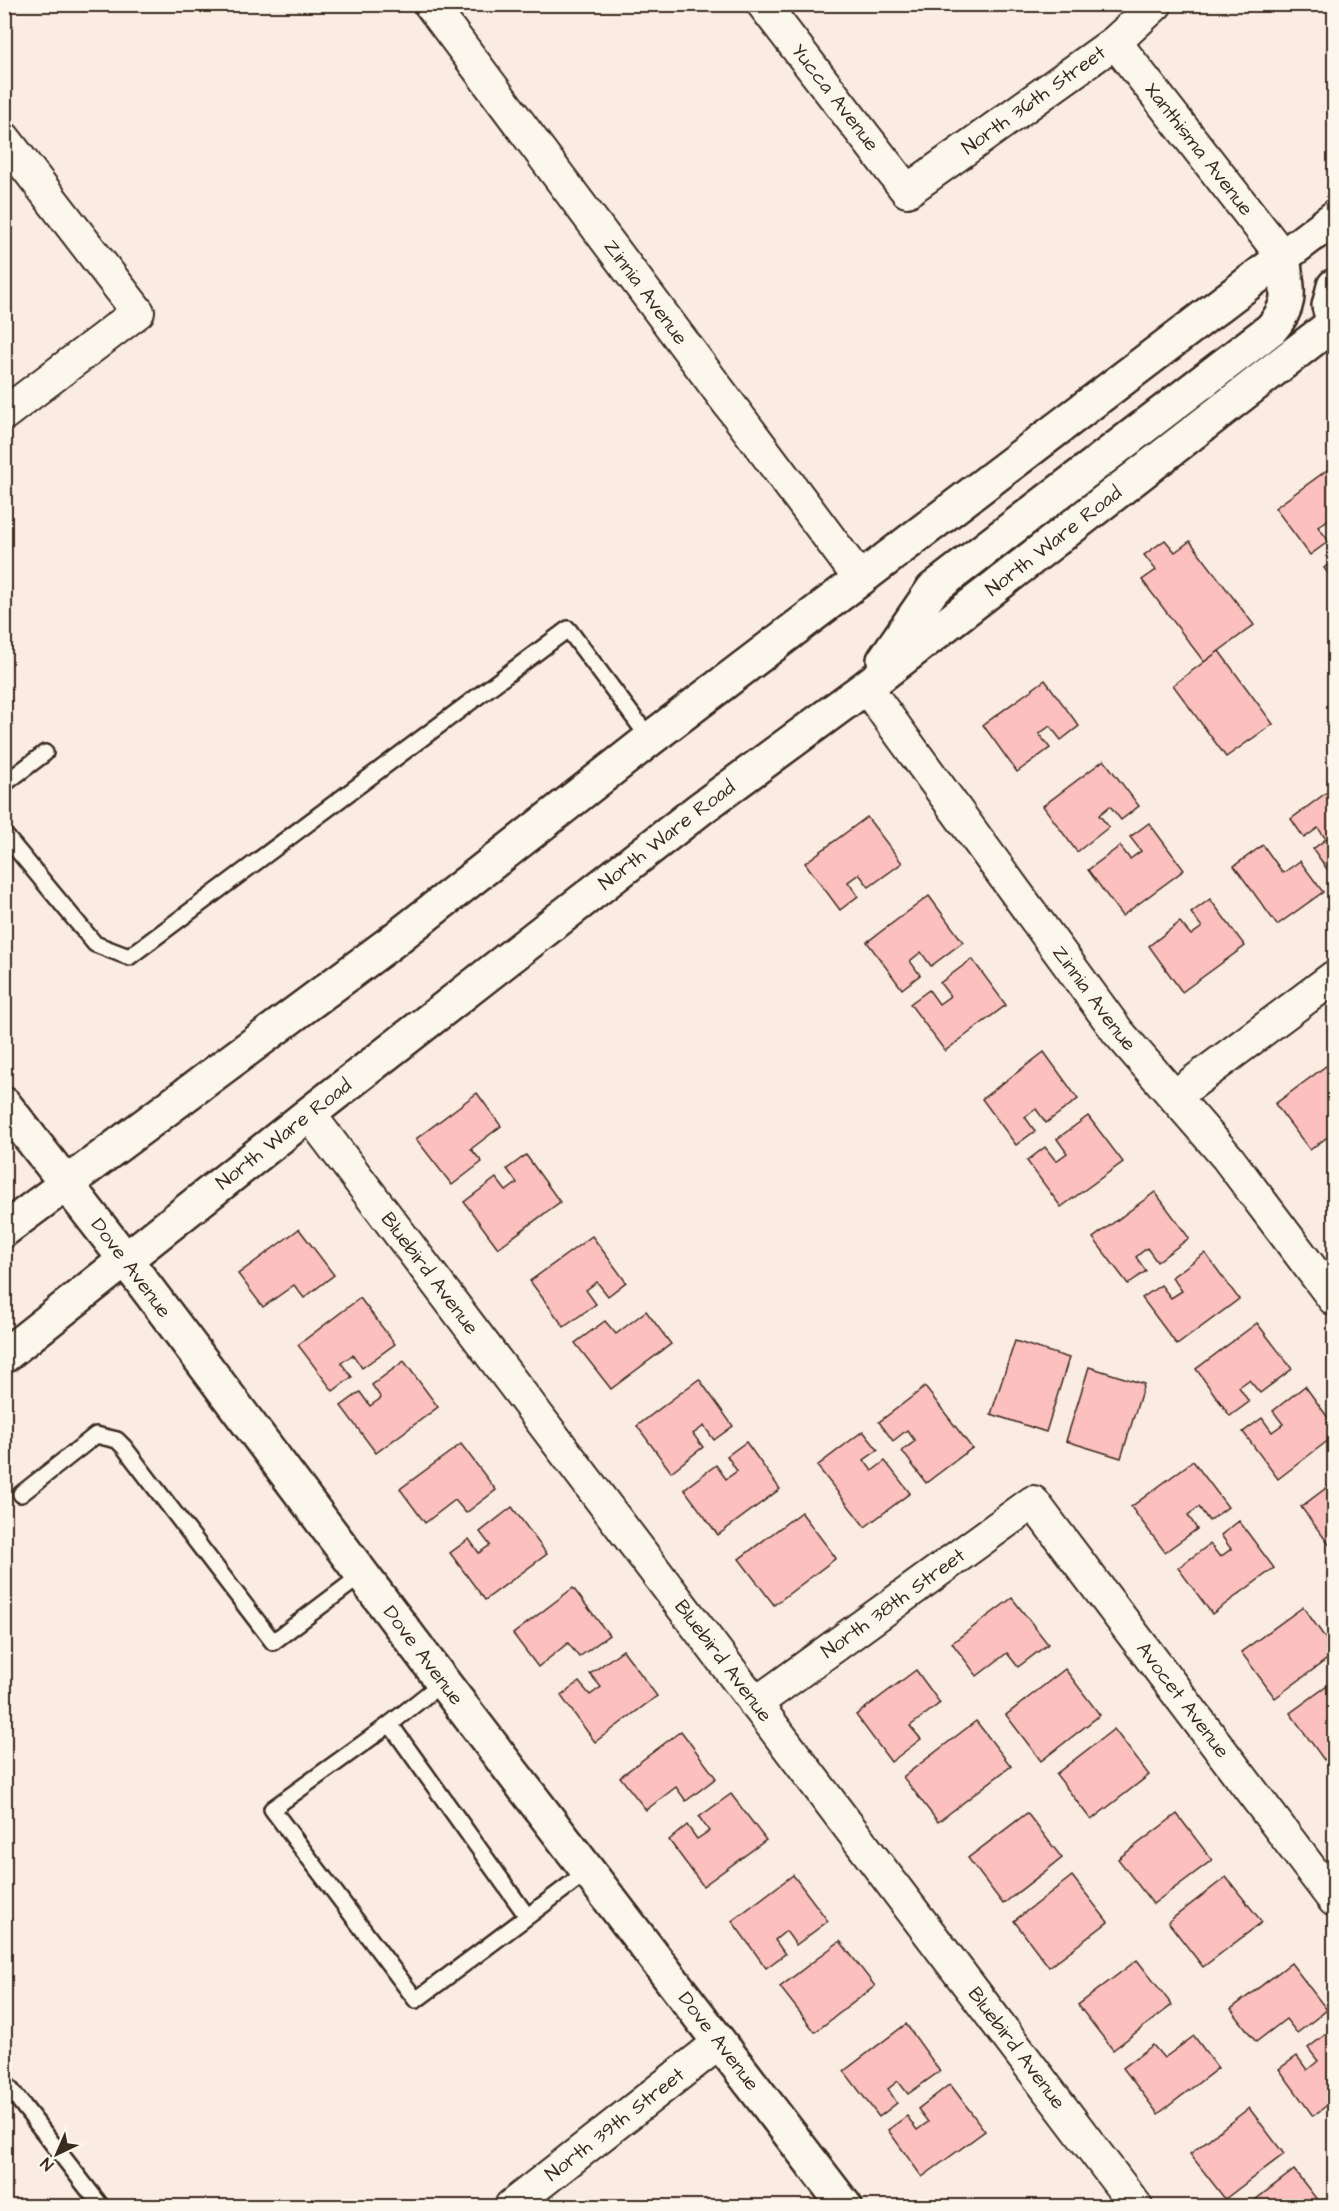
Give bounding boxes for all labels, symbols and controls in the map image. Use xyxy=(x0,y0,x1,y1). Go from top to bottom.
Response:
street label: Yucca Avenue xyxy=(784,38,886,157)
street label: North 36th Street xyxy=(956,39,1112,161)
street label: Xanthisma Avenue xyxy=(1138,77,1260,222)
street label: Zinnia Avenue xyxy=(597,234,694,351)
street label: North Ware Road xyxy=(980,479,1128,603)
street label: North Ware Road xyxy=(593,774,741,897)
street label: Zinnia Avenue xyxy=(1046,940,1143,1057)
street label: North Ware Road xyxy=(210,1072,357,1197)
street label: Bluebird Avenue xyxy=(374,1206,485,1341)
street label: Dove Avenue xyxy=(84,1212,178,1324)
street label: North 38th Street xyxy=(816,1542,971,1665)
street label: Bluebird Avenue xyxy=(668,1594,779,1728)
street label: Dove Avenue xyxy=(376,1600,470,1711)
street label: Avocet Avenue xyxy=(1130,1636,1236,1764)
street label: Bluebird Avenue xyxy=(961,1981,1072,2115)
street label: Dove Avenue xyxy=(671,1986,766,2097)
street label: North 39th Street xyxy=(539,2061,691,2188)
north arrow xyxy=(27,2124,87,2184)
text: N xyxy=(36,2153,59,2175)

